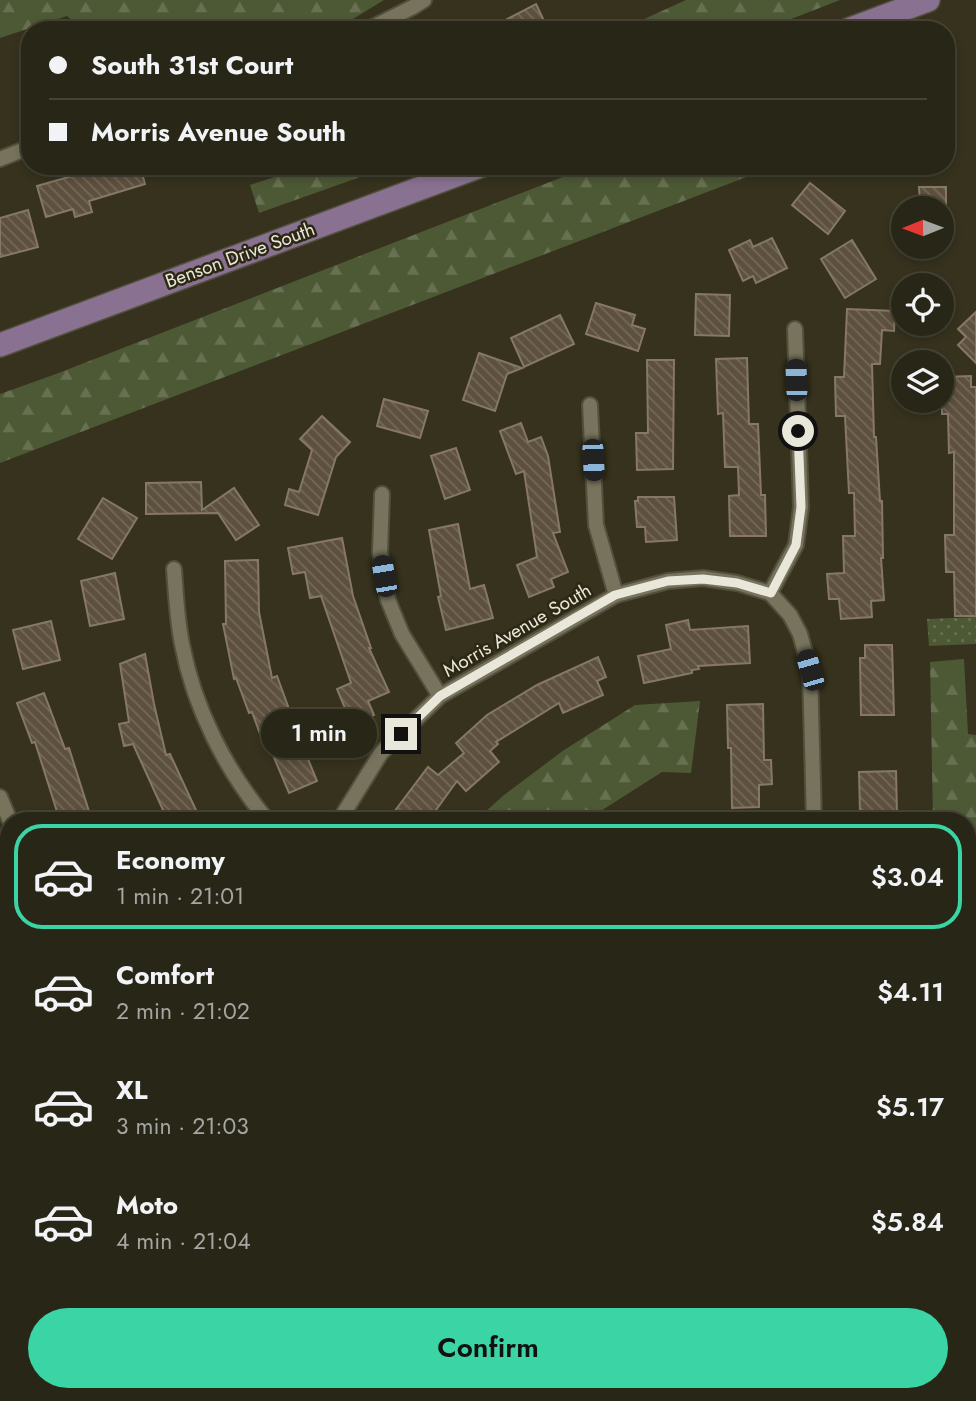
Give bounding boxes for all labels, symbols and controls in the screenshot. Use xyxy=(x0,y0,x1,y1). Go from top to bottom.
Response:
text: South 31st Court xyxy=(91,46,293,84)
text: Morris Avenue South xyxy=(91,113,346,151)
north arrow xyxy=(891,196,954,259)
map controls xyxy=(891,196,954,413)
street label: Benson Drive South xyxy=(161,215,319,295)
button: locate xyxy=(891,273,954,336)
button: layers xyxy=(891,350,954,413)
car xyxy=(785,359,808,401)
route start xyxy=(782,415,814,447)
car xyxy=(582,438,605,482)
car xyxy=(371,553,398,599)
street label: Morris Avenue South xyxy=(438,576,596,684)
car xyxy=(795,647,826,693)
callout: 1 min xyxy=(261,710,376,758)
text: 1 min xyxy=(291,716,347,750)
route end xyxy=(385,718,417,750)
text: Economy xyxy=(116,841,225,879)
icon: car xyxy=(32,845,95,908)
text: $3.04 xyxy=(871,858,944,896)
text: 1 min · 21:01 xyxy=(116,879,244,913)
text: Comfort xyxy=(116,956,214,994)
icon: car xyxy=(32,960,95,1023)
text: $4.11 xyxy=(877,973,944,1011)
text: 2 min · 21:02 xyxy=(116,994,250,1028)
text: XL xyxy=(116,1071,148,1109)
icon: car xyxy=(32,1075,95,1138)
text: $5.17 xyxy=(876,1088,944,1126)
text: 3 min · 21:03 xyxy=(116,1109,249,1143)
text: Moto xyxy=(116,1186,178,1224)
icon: car xyxy=(32,1190,95,1253)
text: $5.84 xyxy=(871,1203,944,1241)
text: 4 min · 21:04 xyxy=(116,1224,251,1258)
button: Confirm xyxy=(28,1308,948,1388)

